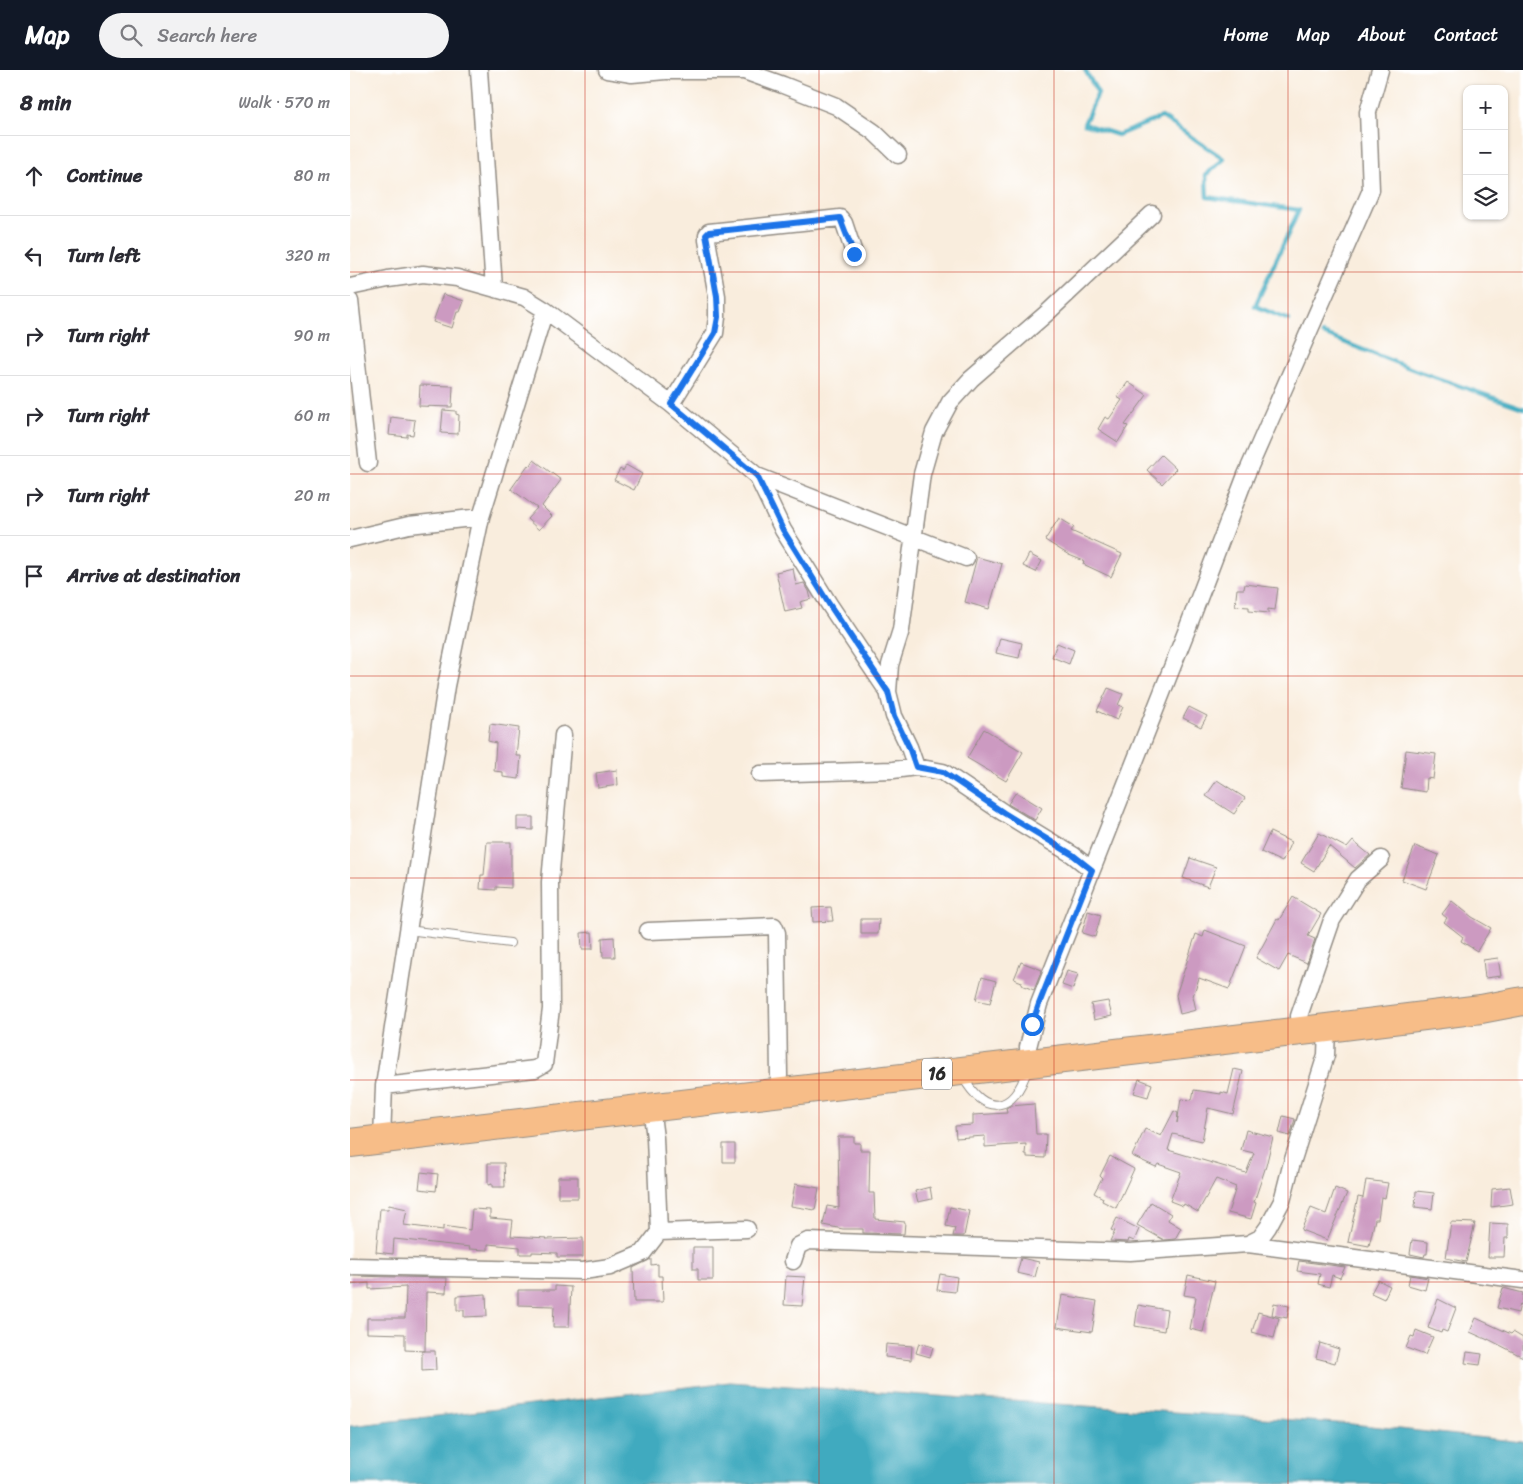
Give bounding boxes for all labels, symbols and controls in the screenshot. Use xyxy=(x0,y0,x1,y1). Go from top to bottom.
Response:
search box xyxy=(99,13,449,58)
text: Map xyxy=(25,14,69,56)
text: Search here xyxy=(157,19,257,52)
text: Home xyxy=(1224,19,1269,51)
text: Map xyxy=(1297,19,1330,51)
text: About xyxy=(1358,19,1406,51)
text: Contact xyxy=(1434,19,1498,51)
icon: search xyxy=(117,21,145,49)
text: 8 min xyxy=(20,84,71,122)
map controls xyxy=(1463,85,1508,220)
button: + xyxy=(1463,85,1508,130)
text: Walk · 570 m xyxy=(238,88,330,117)
button: − xyxy=(1463,130,1508,175)
text: Continue xyxy=(67,159,143,192)
text: 80 m xyxy=(294,161,330,190)
icon: ahead xyxy=(20,162,48,190)
button: layers xyxy=(1463,175,1508,220)
text: Turn left xyxy=(67,239,140,272)
text: 320 m xyxy=(285,241,330,270)
icon: left xyxy=(20,242,48,270)
route end xyxy=(843,243,866,266)
text: Turn right xyxy=(67,319,149,352)
text: 90 m xyxy=(294,321,330,350)
icon: right xyxy=(20,322,48,350)
text: Turn right xyxy=(67,399,149,432)
text: 60 m xyxy=(294,401,330,430)
icon: right xyxy=(20,402,48,430)
text: Turn right xyxy=(67,479,149,512)
text: 20 m xyxy=(294,481,330,510)
icon: right xyxy=(20,482,48,510)
text: Arrive at destination xyxy=(67,559,240,592)
icon: arrive xyxy=(20,562,48,590)
route start xyxy=(1021,1013,1044,1036)
road number: 16 xyxy=(922,1059,952,1090)

